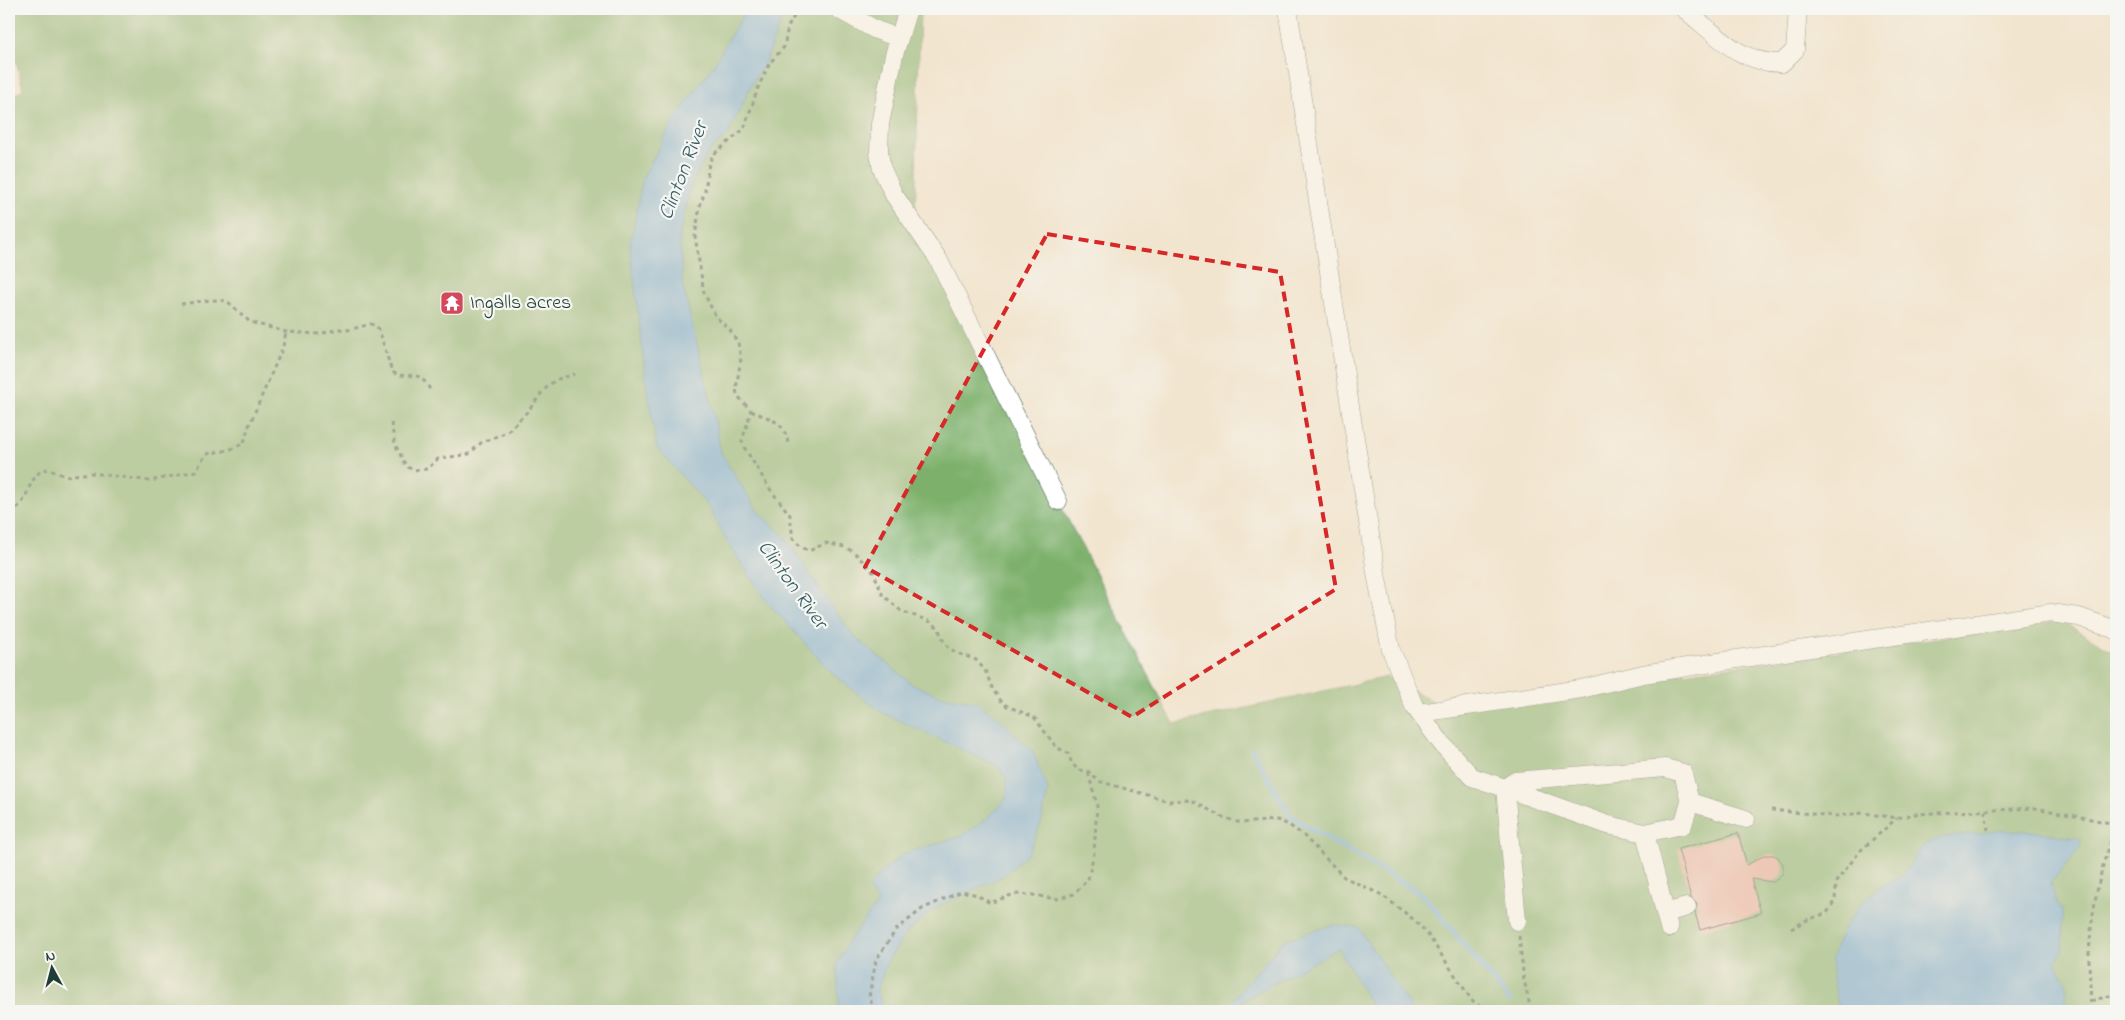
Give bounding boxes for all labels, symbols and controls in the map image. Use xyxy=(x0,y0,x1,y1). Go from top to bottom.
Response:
water label: Clinton River xyxy=(652,115,717,224)
place label: Ingalls acres xyxy=(470,289,571,319)
temple icon: Ingalls acres xyxy=(439,290,465,316)
water label: Clinton River xyxy=(750,535,836,637)
north arrow xyxy=(28,942,78,992)
text: N xyxy=(45,946,57,968)

